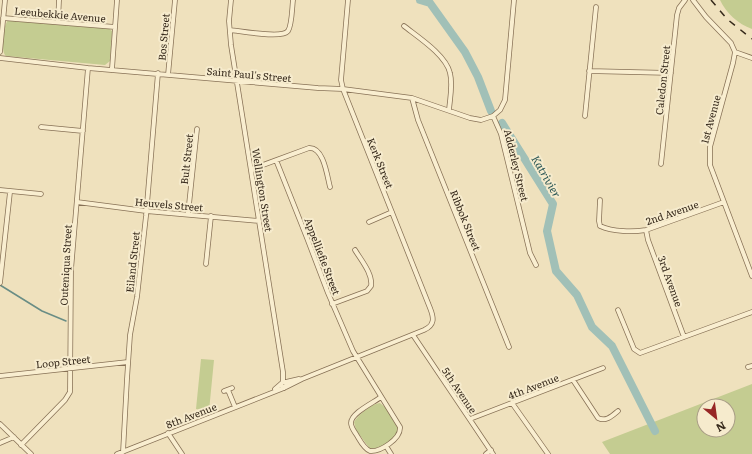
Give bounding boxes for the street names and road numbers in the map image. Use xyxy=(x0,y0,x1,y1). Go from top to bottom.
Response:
street label: Leeubekkie Avenue xyxy=(14,3,106,25)
street label: Bos Street xyxy=(153,13,173,61)
street label: Caledon Street xyxy=(651,45,673,115)
street label: Saint Paul's Street xyxy=(206,63,292,85)
street label: 1st Avenue xyxy=(696,93,724,145)
street label: Adderley Street xyxy=(501,127,533,203)
street label: Bult Street xyxy=(176,133,196,185)
street label: Kerk Street xyxy=(364,135,398,191)
street label: Wellington Street xyxy=(249,147,277,233)
street label: Ribbok Street xyxy=(447,187,485,253)
street label: Heuvels Street xyxy=(134,194,204,214)
street label: 2nd Avenue xyxy=(644,196,700,228)
street label: Appelliefie Street xyxy=(301,215,345,297)
street label: Outeniqua Street xyxy=(55,224,75,306)
street label: Eiland Street xyxy=(121,231,143,293)
street label: 3rd Avenue xyxy=(655,253,687,309)
street label: Loop Street xyxy=(35,351,91,371)
street label: 5th Avenue xyxy=(439,364,481,416)
street label: 4th Avenue xyxy=(505,369,561,403)
street label: 8th Avenue xyxy=(163,398,219,432)

